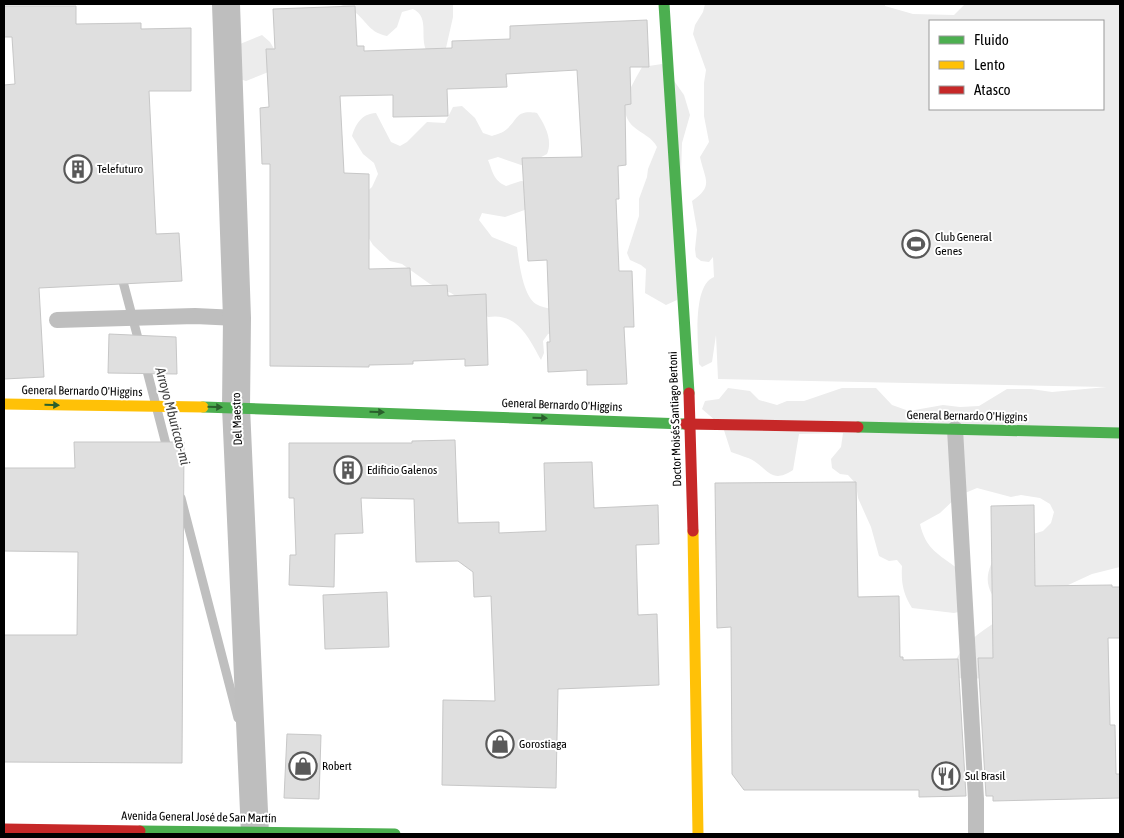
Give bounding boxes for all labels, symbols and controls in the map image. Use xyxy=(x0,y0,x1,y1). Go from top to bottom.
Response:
legend xyxy=(929,20,1104,110)
text: Fluido xyxy=(974,31,1009,48)
text: Lento xyxy=(974,56,1005,73)
text: Atasco xyxy=(974,81,1011,98)
building icon: Telefuturo xyxy=(63,154,93,184)
place label: Telefuturo xyxy=(97,162,143,176)
sports icon: Club General Genes xyxy=(901,229,931,259)
place label: Club General Genes xyxy=(935,230,993,258)
street label: Doctor Moisés Santiago Bertoni xyxy=(666,351,684,487)
water label: Arroyo Mburicao-mi xyxy=(152,364,194,467)
street label: General Bernardo O'Higgins xyxy=(21,383,143,399)
street label: Del Maestro xyxy=(229,392,245,446)
street label: General Bernardo O'Higgins xyxy=(501,396,623,414)
one-way arrow xyxy=(45,401,61,409)
one-way arrow xyxy=(207,403,223,411)
street label: General Bernardo O'Higgins xyxy=(906,408,1028,424)
one-way arrow xyxy=(370,409,386,417)
one-way arrow xyxy=(532,415,548,423)
building icon: Edificio Galenos xyxy=(333,455,363,485)
place label: Edificio Galenos xyxy=(367,463,437,477)
shop icon: Gorostiaga xyxy=(485,729,515,759)
place label: Gorostiaga xyxy=(519,737,567,751)
shop icon: Robert xyxy=(288,751,318,781)
place label: Robert xyxy=(322,759,352,773)
restaurant icon: Sul Brasil xyxy=(931,761,961,791)
place label: Sul Brasil xyxy=(965,769,1006,783)
street label: Avenida General José de San Martín xyxy=(121,809,277,825)

